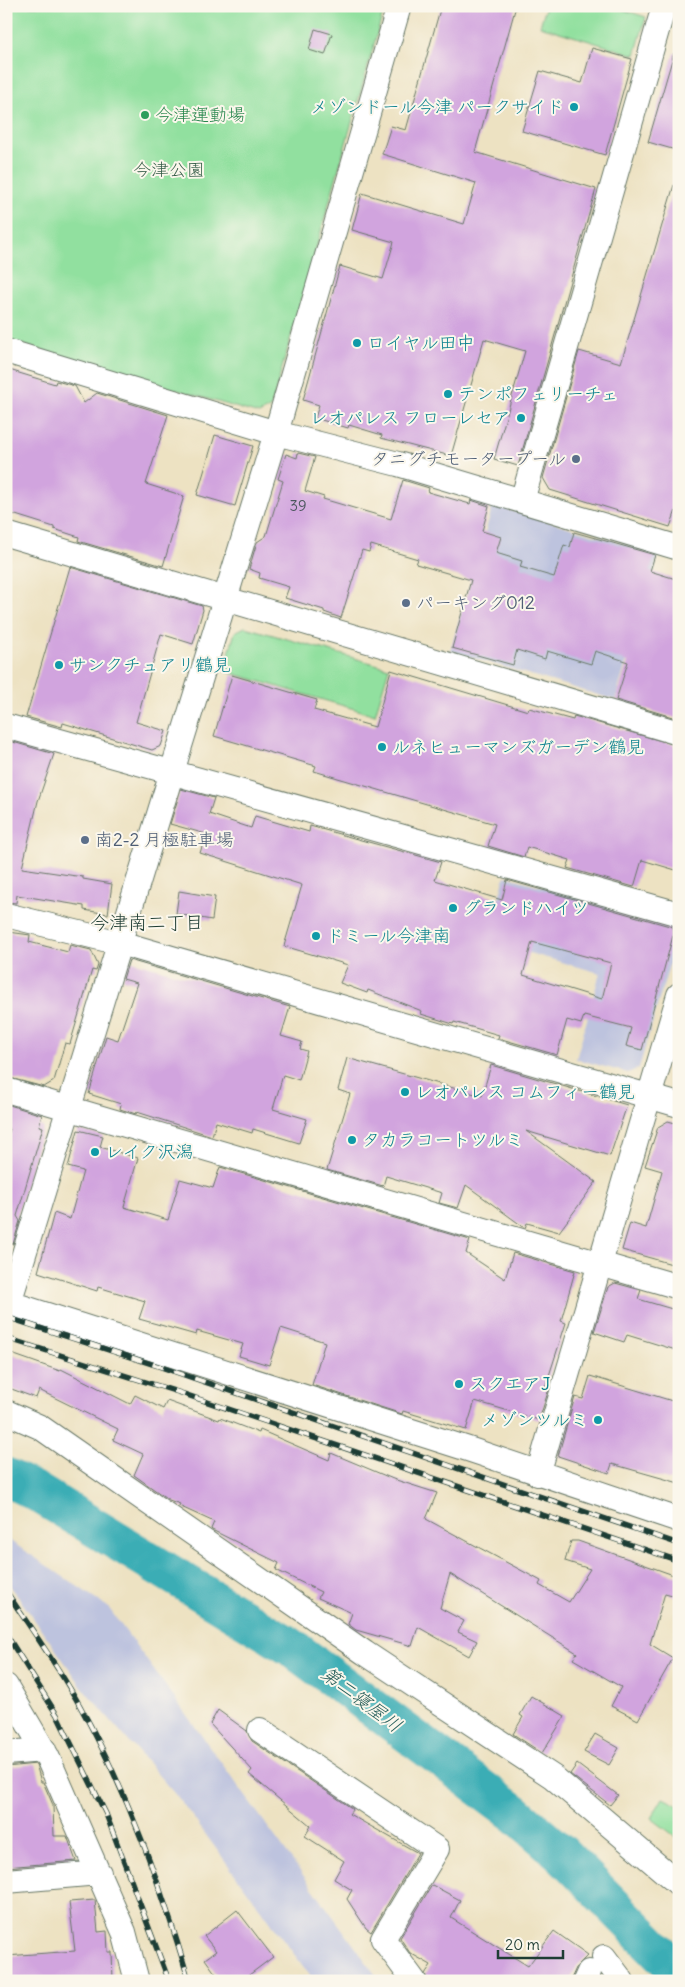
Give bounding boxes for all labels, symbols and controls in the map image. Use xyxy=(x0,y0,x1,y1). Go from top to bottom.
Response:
place label: メゾンドール今津 パークサイド xyxy=(310,95,564,118)
marker: メゾンドール今津 パークサイド xyxy=(568,101,580,113)
place label: 今津運動場 xyxy=(155,103,245,126)
marker: 今津運動場 xyxy=(139,109,151,121)
park label: 今津公園 xyxy=(133,158,205,181)
place label: ロイヤル田中 xyxy=(367,331,475,354)
marker: ロイヤル田中 xyxy=(351,337,363,349)
place label: テンポフェリーチェ xyxy=(458,382,618,405)
marker: テンポフェリーチェ xyxy=(442,388,454,400)
place label: レオパレス フローレセア xyxy=(309,406,511,429)
marker: レオパレス フローレセア xyxy=(515,412,527,424)
place label: タニグチモータープール xyxy=(371,447,566,470)
marker: タニグチモータープール xyxy=(570,453,582,465)
house number: 39 xyxy=(289,496,307,515)
place label: パーキング012 xyxy=(416,591,535,614)
marker: パーキング012 xyxy=(400,597,412,609)
place label: サンクチュアリ鶴見 xyxy=(69,653,231,676)
marker: サンクチュアリ鶴見 xyxy=(53,659,65,671)
place label: ルネヒューマンズガーデン鶴見 xyxy=(392,735,644,758)
marker: ルネヒューマンズガーデン鶴見 xyxy=(376,741,388,753)
place label: 南2-2 月極駐車場 xyxy=(95,828,234,851)
marker: 南2-2 月極駐車場 xyxy=(79,834,91,846)
place label: グランドハイツ xyxy=(463,896,589,919)
marker: グランドハイツ xyxy=(447,902,459,914)
district label: 今津南二丁目 xyxy=(90,910,204,934)
place label: ドミール今津南 xyxy=(326,924,451,947)
marker: ドミール今津南 xyxy=(310,930,322,942)
place label: レオパレス コムフィー鶴見 xyxy=(415,1080,635,1103)
marker: レオパレス コムフィー鶴見 xyxy=(399,1086,411,1098)
place label: タカラコートツルミ xyxy=(362,1128,523,1151)
marker: タカラコートツルミ xyxy=(346,1134,358,1146)
place label: レイク沢潟 xyxy=(105,1140,194,1163)
marker: レイク沢潟 xyxy=(89,1146,101,1158)
place label: スクエアJ xyxy=(469,1372,550,1395)
marker: スクエアJ xyxy=(453,1378,465,1390)
place label: メゾンツルミ xyxy=(481,1408,588,1431)
marker: メゾンツルミ xyxy=(592,1414,604,1426)
water label: 第二寝屋川 xyxy=(317,1661,407,1737)
scale bar xyxy=(498,1927,562,1959)
text: 20 m xyxy=(505,1935,540,1954)

